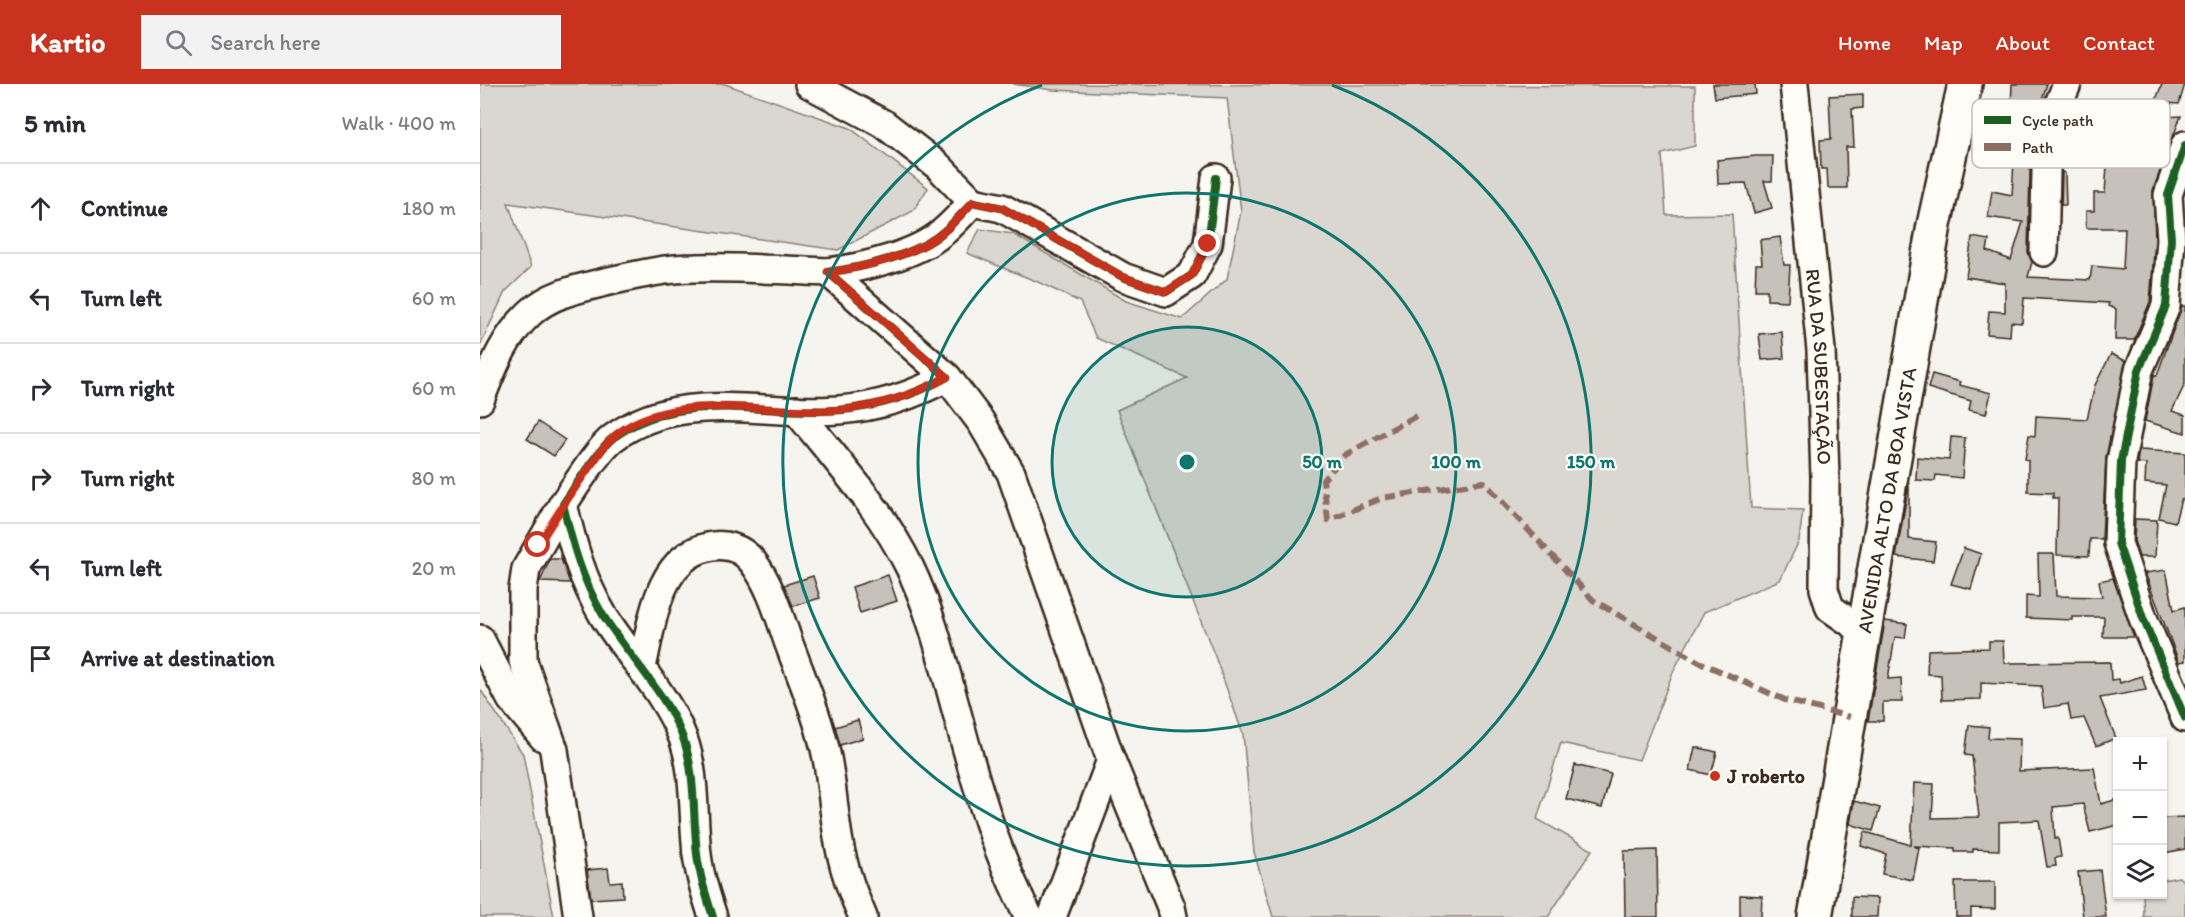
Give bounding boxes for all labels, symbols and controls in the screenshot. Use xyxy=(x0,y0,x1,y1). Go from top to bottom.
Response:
search box xyxy=(141,15,561,69)
text: Kartio xyxy=(30,25,105,59)
icon: search xyxy=(162,26,195,59)
text: Search here xyxy=(210,29,321,56)
text: Home xyxy=(1838,30,1891,55)
text: Map xyxy=(1924,30,1963,55)
text: About xyxy=(1996,30,2050,55)
text: Contact xyxy=(2083,30,2155,55)
legend xyxy=(1972,99,2170,168)
text: 5 min xyxy=(24,107,86,139)
text: Walk · 400 m xyxy=(342,111,456,135)
text: Cycle path xyxy=(2022,111,2094,130)
text: Path xyxy=(2022,138,2053,157)
icon: ahead xyxy=(24,192,57,225)
text: Continue xyxy=(81,195,168,222)
text: 180 m xyxy=(402,196,456,220)
route end xyxy=(1194,230,1220,256)
street label: RUA DA SUBESTAÇÃO xyxy=(1801,268,1837,465)
icon: left xyxy=(24,282,57,315)
text: Turn left xyxy=(81,285,162,312)
text: 60 m xyxy=(412,286,456,310)
street label: AVENIDA ALTO DA BOA VISTA xyxy=(1852,365,1921,635)
icon: right xyxy=(24,372,57,405)
text: Turn right xyxy=(81,375,175,402)
text: 60 m xyxy=(412,376,456,400)
text: 50 m xyxy=(1302,451,1343,473)
text: 100 m xyxy=(1431,451,1482,473)
text: 150 m xyxy=(1567,451,1616,473)
centre of rings xyxy=(1177,452,1197,472)
icon: right xyxy=(24,462,57,495)
text: Turn right xyxy=(81,465,175,492)
text: 80 m xyxy=(411,466,456,490)
route start xyxy=(524,531,550,557)
icon: left xyxy=(24,552,57,585)
text: Turn left xyxy=(81,555,162,582)
text: 20 m xyxy=(412,556,456,580)
icon: arrive xyxy=(24,642,57,675)
text: Arrive at destination xyxy=(81,645,275,672)
map controls xyxy=(2113,737,2167,899)
button: + xyxy=(2113,737,2167,791)
place label: J roberto xyxy=(1726,764,1805,788)
marker: J roberto xyxy=(1708,769,1722,783)
button: − xyxy=(2113,791,2167,845)
button: layers xyxy=(2113,845,2167,899)

